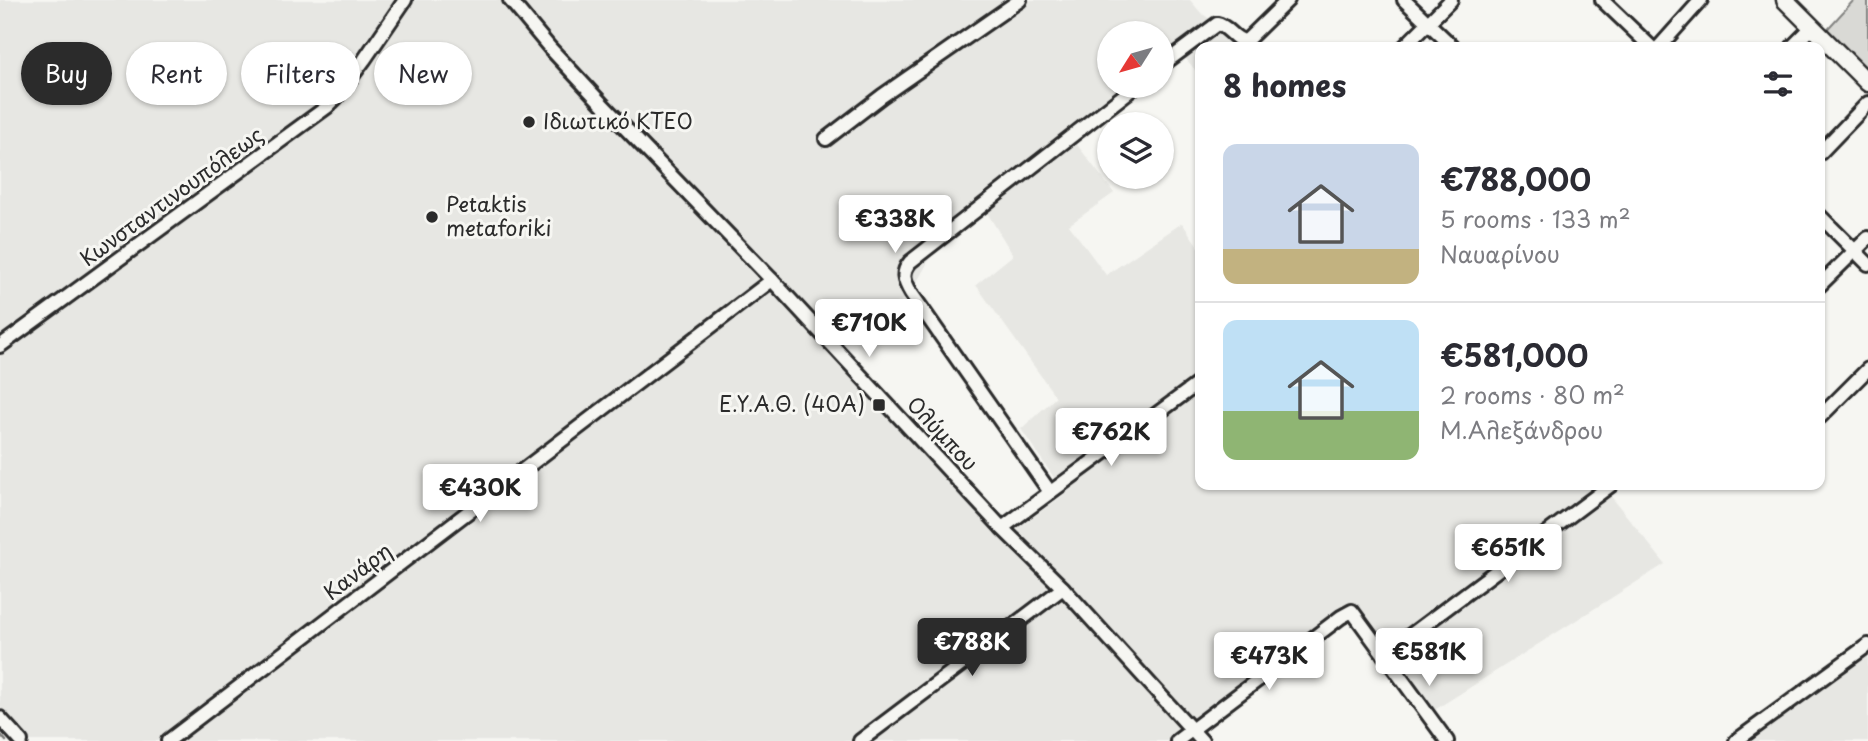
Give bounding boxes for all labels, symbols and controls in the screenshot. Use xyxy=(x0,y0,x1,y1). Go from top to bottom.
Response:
north arrow xyxy=(1097,21,1174,98)
map controls xyxy=(1097,21,1174,189)
chip: Buy xyxy=(21,42,112,105)
chip: Rent xyxy=(126,42,227,105)
chip: Filters xyxy=(241,42,360,105)
chip: New xyxy=(374,42,472,105)
text: 8 homes xyxy=(1223,62,1346,107)
icon: filters xyxy=(1759,65,1797,103)
place label: Ιδιωτικό ΚΤΕΟ xyxy=(543,104,693,136)
button: layers xyxy=(1097,112,1174,189)
marker: Ιδιωτικό ΚΤΕΟ xyxy=(521,114,537,130)
street label: Κωνσταντινουπόλεως xyxy=(73,118,269,273)
text: €788,000 xyxy=(1440,156,1591,201)
icon: home xyxy=(1279,172,1363,256)
place label: Petaktis metaforiki xyxy=(446,187,552,243)
pin: €338K xyxy=(846,196,944,255)
text: €338K xyxy=(855,200,935,235)
text: 5 rooms · 133 m² xyxy=(1440,201,1631,236)
marker: Petaktis metaforiki xyxy=(424,209,440,225)
text: Ναυαρίνου xyxy=(1440,236,1560,271)
pin: €710K xyxy=(820,300,918,359)
text: €710K xyxy=(831,304,907,339)
text: €581,000 xyxy=(1440,332,1588,377)
icon: home xyxy=(1279,348,1363,432)
text: 2 rooms · 80 m² xyxy=(1440,377,1625,412)
place label: Ε.Υ.Α.Θ. (40Α) xyxy=(719,387,865,419)
street label: Ολύμπου xyxy=(900,388,986,477)
marker: Ε.Υ.Α.Θ. (40Α) xyxy=(871,397,887,413)
pin: €762K xyxy=(1062,408,1160,468)
text: Μ.Αλεξάνδρου xyxy=(1440,412,1603,447)
text: €762K xyxy=(1072,413,1150,448)
pin: €430K xyxy=(431,464,529,524)
text: €430K xyxy=(439,469,521,504)
pin: €651K xyxy=(1459,524,1557,584)
text: €651K xyxy=(1471,529,1545,564)
street label: Κανάρη xyxy=(316,534,398,607)
pin: €788K xyxy=(923,618,1021,678)
text: €788K xyxy=(934,623,1010,658)
pin: €581K xyxy=(1380,628,1478,688)
pin: €473K xyxy=(1220,632,1318,692)
text: €581K xyxy=(1392,633,1466,668)
text: €473K xyxy=(1230,637,1308,672)

